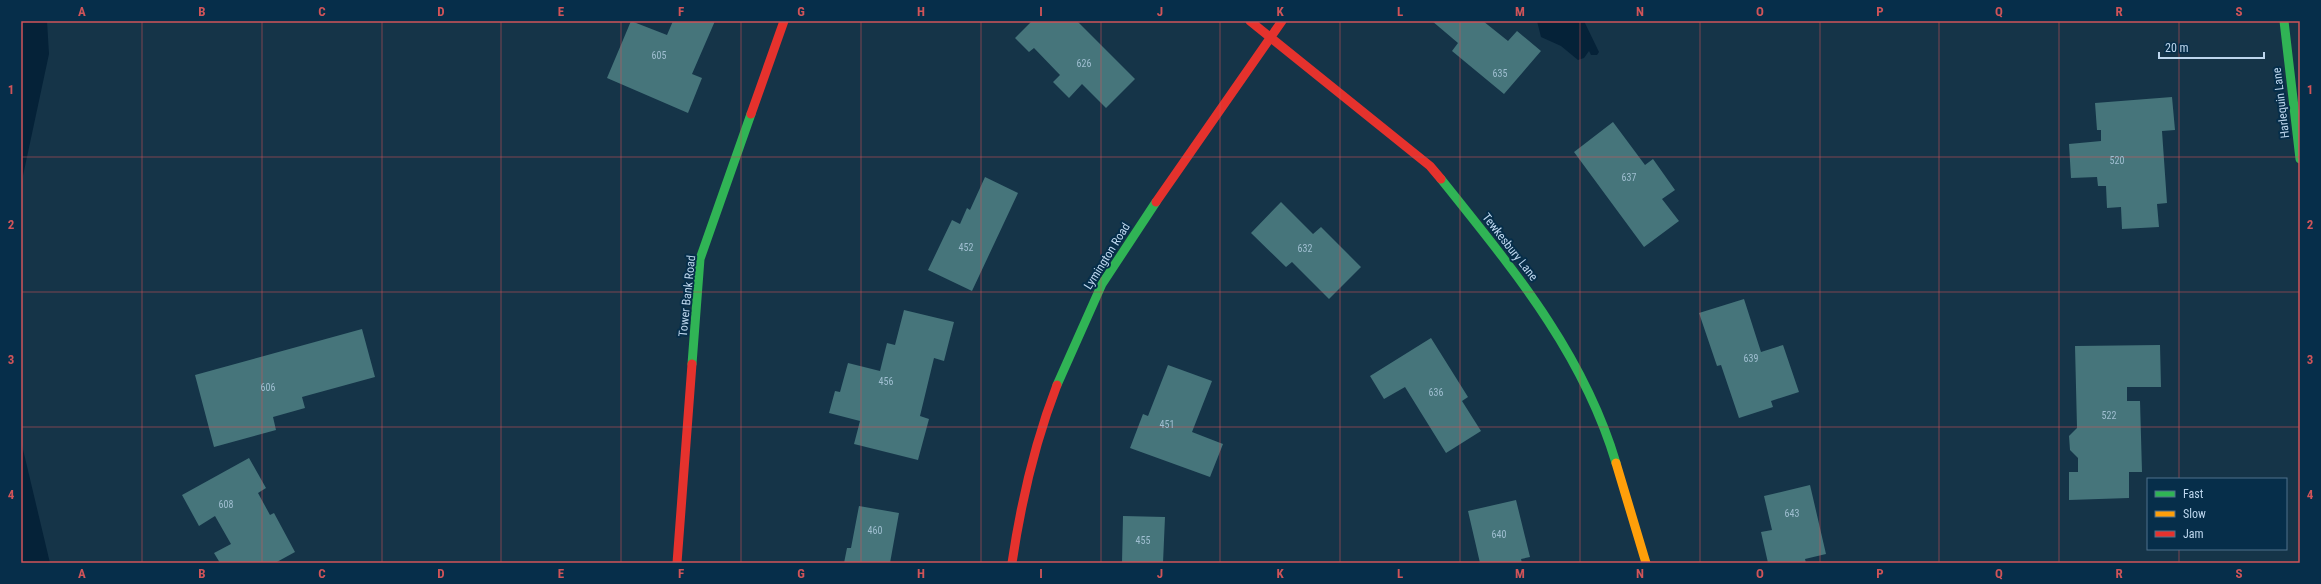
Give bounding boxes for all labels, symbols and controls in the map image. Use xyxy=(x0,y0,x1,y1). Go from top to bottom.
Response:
text: A xyxy=(78,4,86,19)
text: B xyxy=(198,4,206,19)
text: C xyxy=(318,4,326,19)
text: D xyxy=(437,4,445,19)
text: E xyxy=(558,4,565,19)
text: F xyxy=(678,4,684,19)
text: G xyxy=(797,4,805,19)
text: H xyxy=(917,4,925,19)
text: I xyxy=(1039,4,1043,19)
text: J xyxy=(1157,4,1163,19)
text: K xyxy=(1276,4,1284,19)
text: L xyxy=(1397,4,1403,19)
text: M xyxy=(1515,4,1525,19)
text: N xyxy=(1636,4,1644,19)
text: O xyxy=(1756,4,1764,19)
text: P xyxy=(1876,4,1884,19)
text: Q xyxy=(1995,4,2003,19)
text: R xyxy=(2115,4,2123,19)
text: S xyxy=(2235,4,2243,19)
scale bar xyxy=(2159,34,2264,60)
text: 20 m xyxy=(2165,41,2189,55)
house number: 605 xyxy=(652,50,666,61)
house number: 626 xyxy=(1077,58,1091,69)
street label: Harlequin Lane xyxy=(2270,66,2292,139)
house number: 635 xyxy=(1493,68,1507,79)
text: 1 xyxy=(8,82,14,97)
text: 1 xyxy=(2307,82,2313,97)
house number: 520 xyxy=(2110,155,2124,166)
house number: 637 xyxy=(1622,172,1636,183)
street label: Tewkesbury Lane xyxy=(1479,211,1541,284)
text: 2 xyxy=(8,217,15,232)
text: 2 xyxy=(2307,217,2314,232)
street label: Lymington Road xyxy=(1081,220,1133,292)
house number: 452 xyxy=(959,242,973,253)
house number: 632 xyxy=(1298,243,1312,254)
street label: Tower Bank Road xyxy=(676,255,698,337)
text: 3 xyxy=(8,352,14,367)
text: 3 xyxy=(2307,352,2313,367)
house number: 639 xyxy=(1744,353,1758,364)
house number: 456 xyxy=(879,376,893,387)
house number: 606 xyxy=(261,382,275,393)
house number: 636 xyxy=(1429,387,1443,398)
house number: 522 xyxy=(2102,410,2116,421)
house number: 451 xyxy=(1160,419,1174,430)
legend xyxy=(2147,478,2287,550)
text: 4 xyxy=(8,487,15,502)
text: Fast xyxy=(2183,487,2204,501)
text: 4 xyxy=(2307,487,2314,502)
house number: 608 xyxy=(219,499,233,510)
text: Slow xyxy=(2183,507,2206,521)
house number: 643 xyxy=(1785,508,1799,519)
house number: 460 xyxy=(868,525,882,536)
text: Jam xyxy=(2183,527,2204,541)
house number: 640 xyxy=(1492,529,1506,540)
house number: 455 xyxy=(1136,535,1150,546)
text: A xyxy=(78,566,86,581)
text: B xyxy=(198,566,206,581)
text: C xyxy=(318,566,326,581)
text: D xyxy=(437,566,445,581)
text: E xyxy=(558,566,565,581)
text: F xyxy=(678,566,684,581)
text: G xyxy=(797,566,805,581)
text: H xyxy=(917,566,925,581)
text: I xyxy=(1039,566,1043,581)
text: J xyxy=(1157,566,1163,581)
text: K xyxy=(1276,566,1284,581)
text: L xyxy=(1397,566,1403,581)
text: M xyxy=(1515,566,1525,581)
text: N xyxy=(1636,566,1644,581)
text: O xyxy=(1756,566,1764,581)
text: P xyxy=(1876,566,1884,581)
text: Q xyxy=(1995,566,2003,581)
text: R xyxy=(2115,566,2123,581)
text: S xyxy=(2235,566,2243,581)

